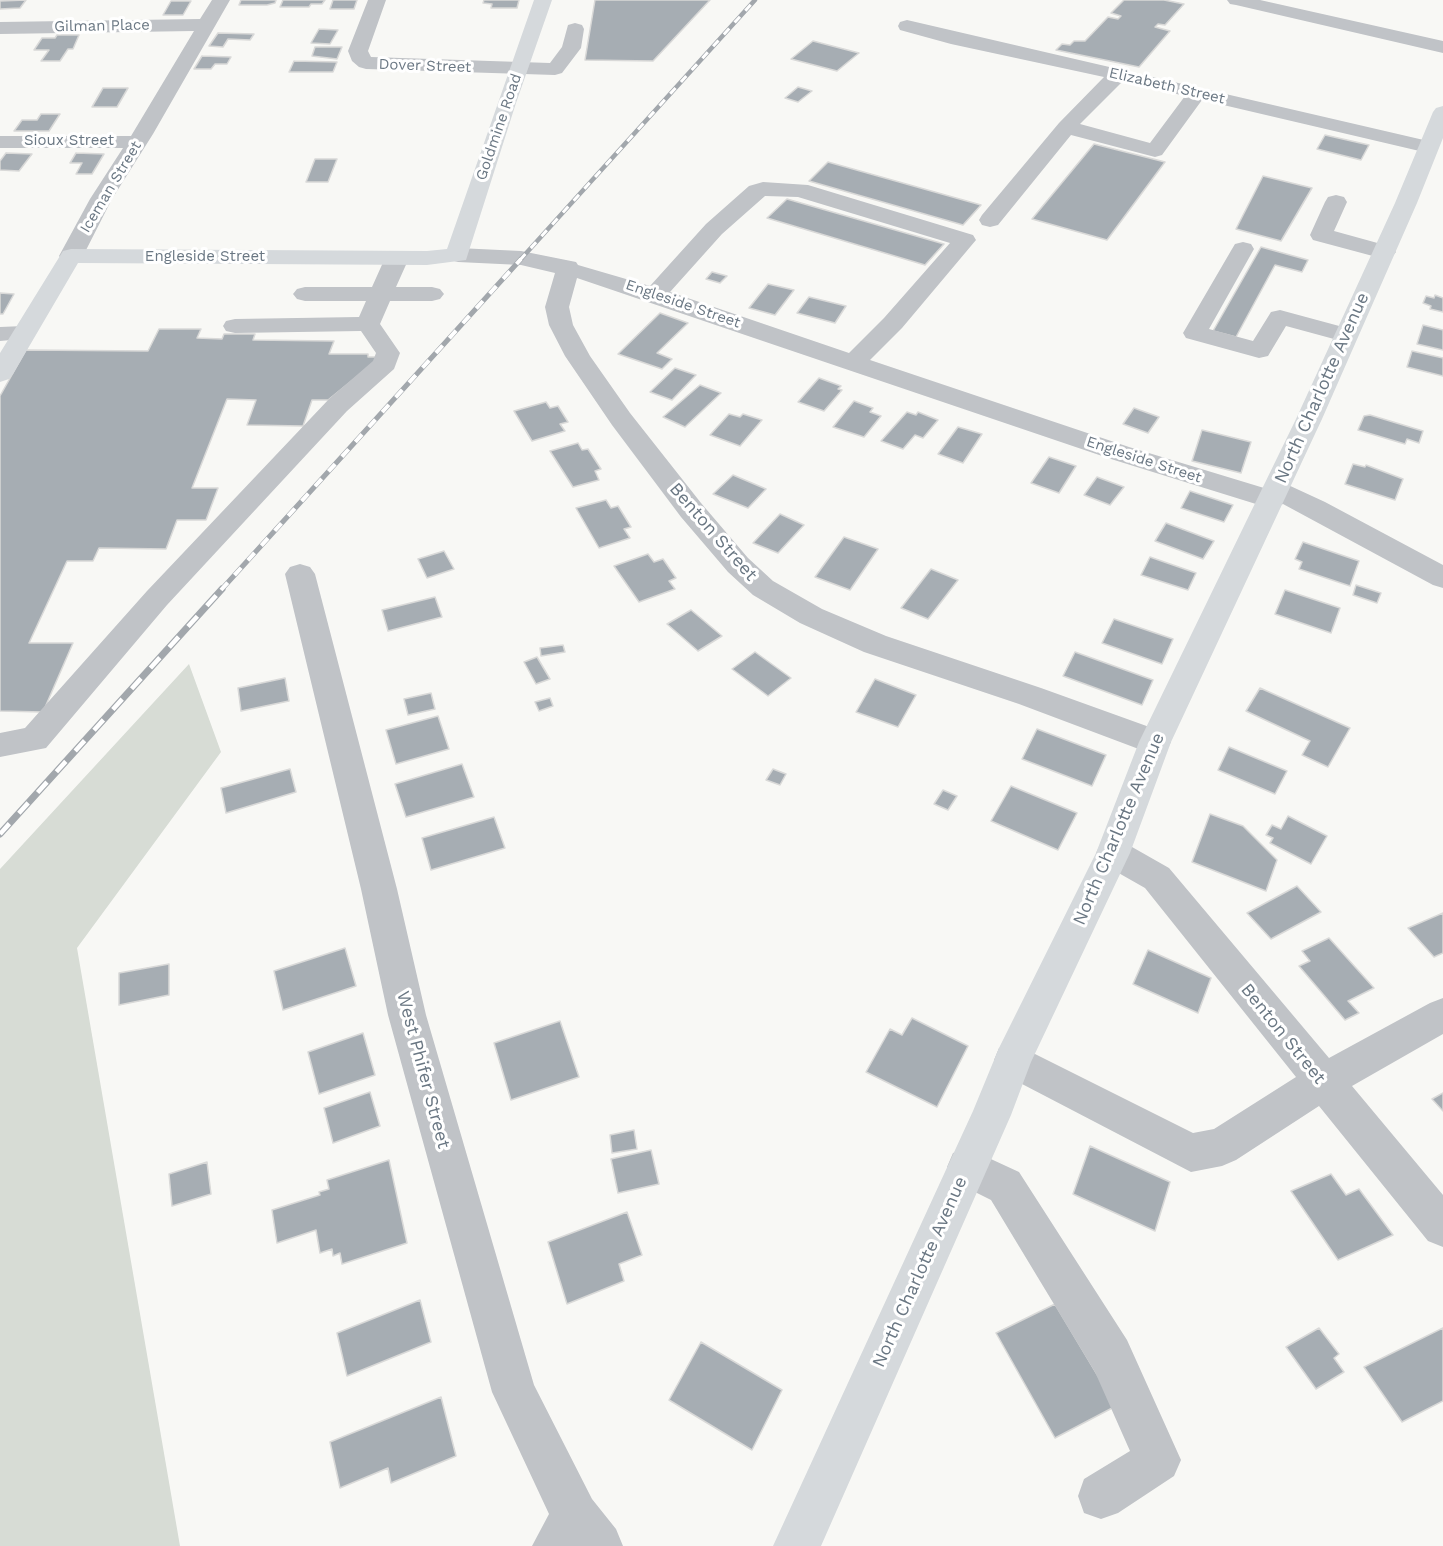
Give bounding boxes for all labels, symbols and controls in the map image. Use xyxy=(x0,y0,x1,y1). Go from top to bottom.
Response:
street label: Gilman Place xyxy=(54,16,150,36)
street label: Dover Street xyxy=(378,55,472,77)
street label: Elizabeth Street xyxy=(1107,64,1227,108)
street label: Goldmine Road xyxy=(472,71,526,183)
street label: Sioux Street xyxy=(24,132,114,150)
street label: Iceman Street xyxy=(77,138,145,236)
street label: Engleside Street xyxy=(145,248,265,266)
street label: Engleside Street xyxy=(623,276,743,332)
street label: North Charlotte Avenue xyxy=(1270,289,1374,487)
street label: Engleside Street xyxy=(1084,433,1204,487)
street label: Benton Street xyxy=(665,479,761,585)
street label: North Charlotte Avenue xyxy=(1069,730,1169,928)
street label: Benton Street xyxy=(1236,979,1330,1089)
street label: West Phifer Street xyxy=(392,989,454,1151)
street label: North Charlotte Avenue xyxy=(868,1173,972,1371)

